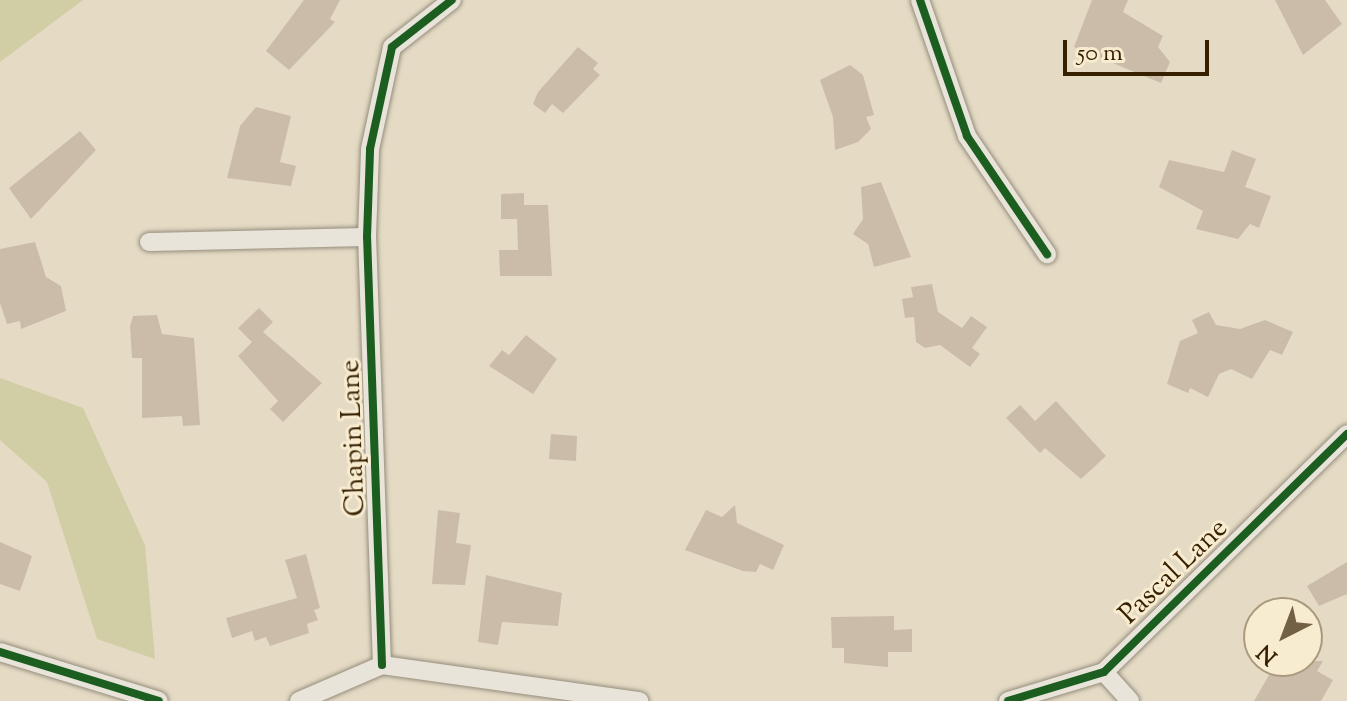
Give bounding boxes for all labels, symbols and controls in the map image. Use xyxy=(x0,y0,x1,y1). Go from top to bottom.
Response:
scale bar xyxy=(1067,24,1213,74)
text: 50 m xyxy=(1077,37,1123,71)
street label: Chapin Lane xyxy=(334,359,374,517)
street label: Pascal Lane xyxy=(1113,512,1235,632)
north arrow xyxy=(1243,597,1323,677)
text: N xyxy=(1251,636,1286,671)

